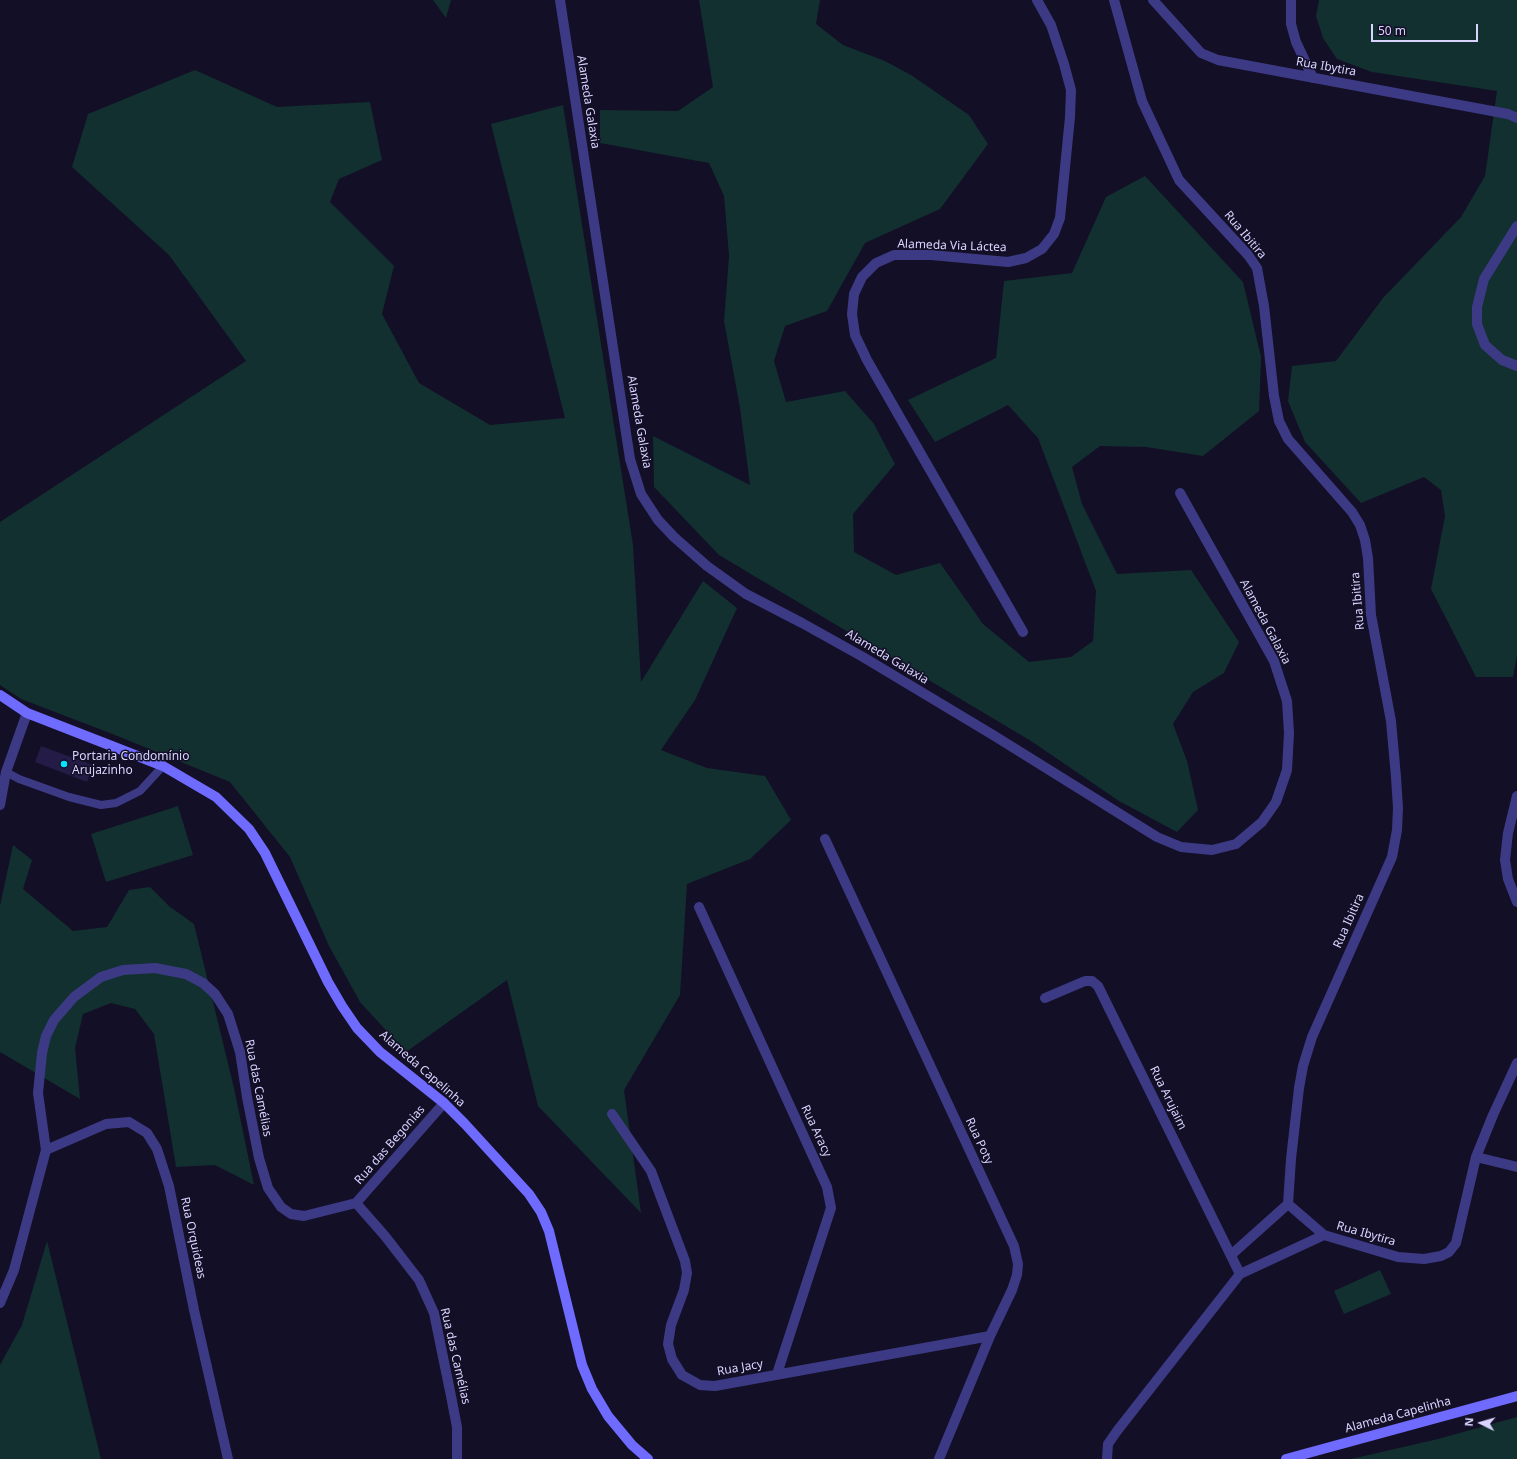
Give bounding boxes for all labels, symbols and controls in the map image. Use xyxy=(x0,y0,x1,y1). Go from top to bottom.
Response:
scale bar xyxy=(1373,16,1480,42)
text: 50 m xyxy=(1378,22,1406,39)
street label: Alameda Galaxia xyxy=(574,54,602,150)
street label: Rua Ibytira xyxy=(1295,55,1357,79)
street label: Rua Ibitira xyxy=(1221,208,1269,262)
street label: Alameda Via Láctea xyxy=(897,237,1007,255)
street label: Alameda Galaxia xyxy=(624,374,654,470)
street label: Rua Ibitira xyxy=(1348,571,1368,631)
street label: Alameda Galaxia xyxy=(1237,577,1293,667)
street label: Alameda Galaxia xyxy=(843,627,931,687)
place label: Portaria Condomínio Arujazinho xyxy=(72,750,189,778)
marker: Portaria Condomínio Arujazinho xyxy=(59,759,69,769)
street label: Rua Ibitira xyxy=(1331,892,1367,950)
street label: Alameda Capelinha xyxy=(376,1028,468,1110)
street label: Rua das Camélias xyxy=(242,1038,274,1138)
street label: Rua Arujaim xyxy=(1146,1064,1190,1132)
street label: Rua das Begonias xyxy=(352,1103,428,1187)
street label: Rua Aracy xyxy=(798,1103,834,1159)
street label: Rua Poty xyxy=(962,1115,996,1167)
street label: Rua Orquideas xyxy=(177,1196,209,1280)
street label: Rua Ibytira xyxy=(1335,1219,1397,1249)
street label: Rua das Camélias xyxy=(437,1306,473,1406)
street label: Rua Jacy xyxy=(716,1357,764,1379)
street label: Alameda Capelinha xyxy=(1344,1394,1452,1436)
north arrow xyxy=(1461,1403,1501,1443)
text: N xyxy=(1461,1417,1476,1427)

